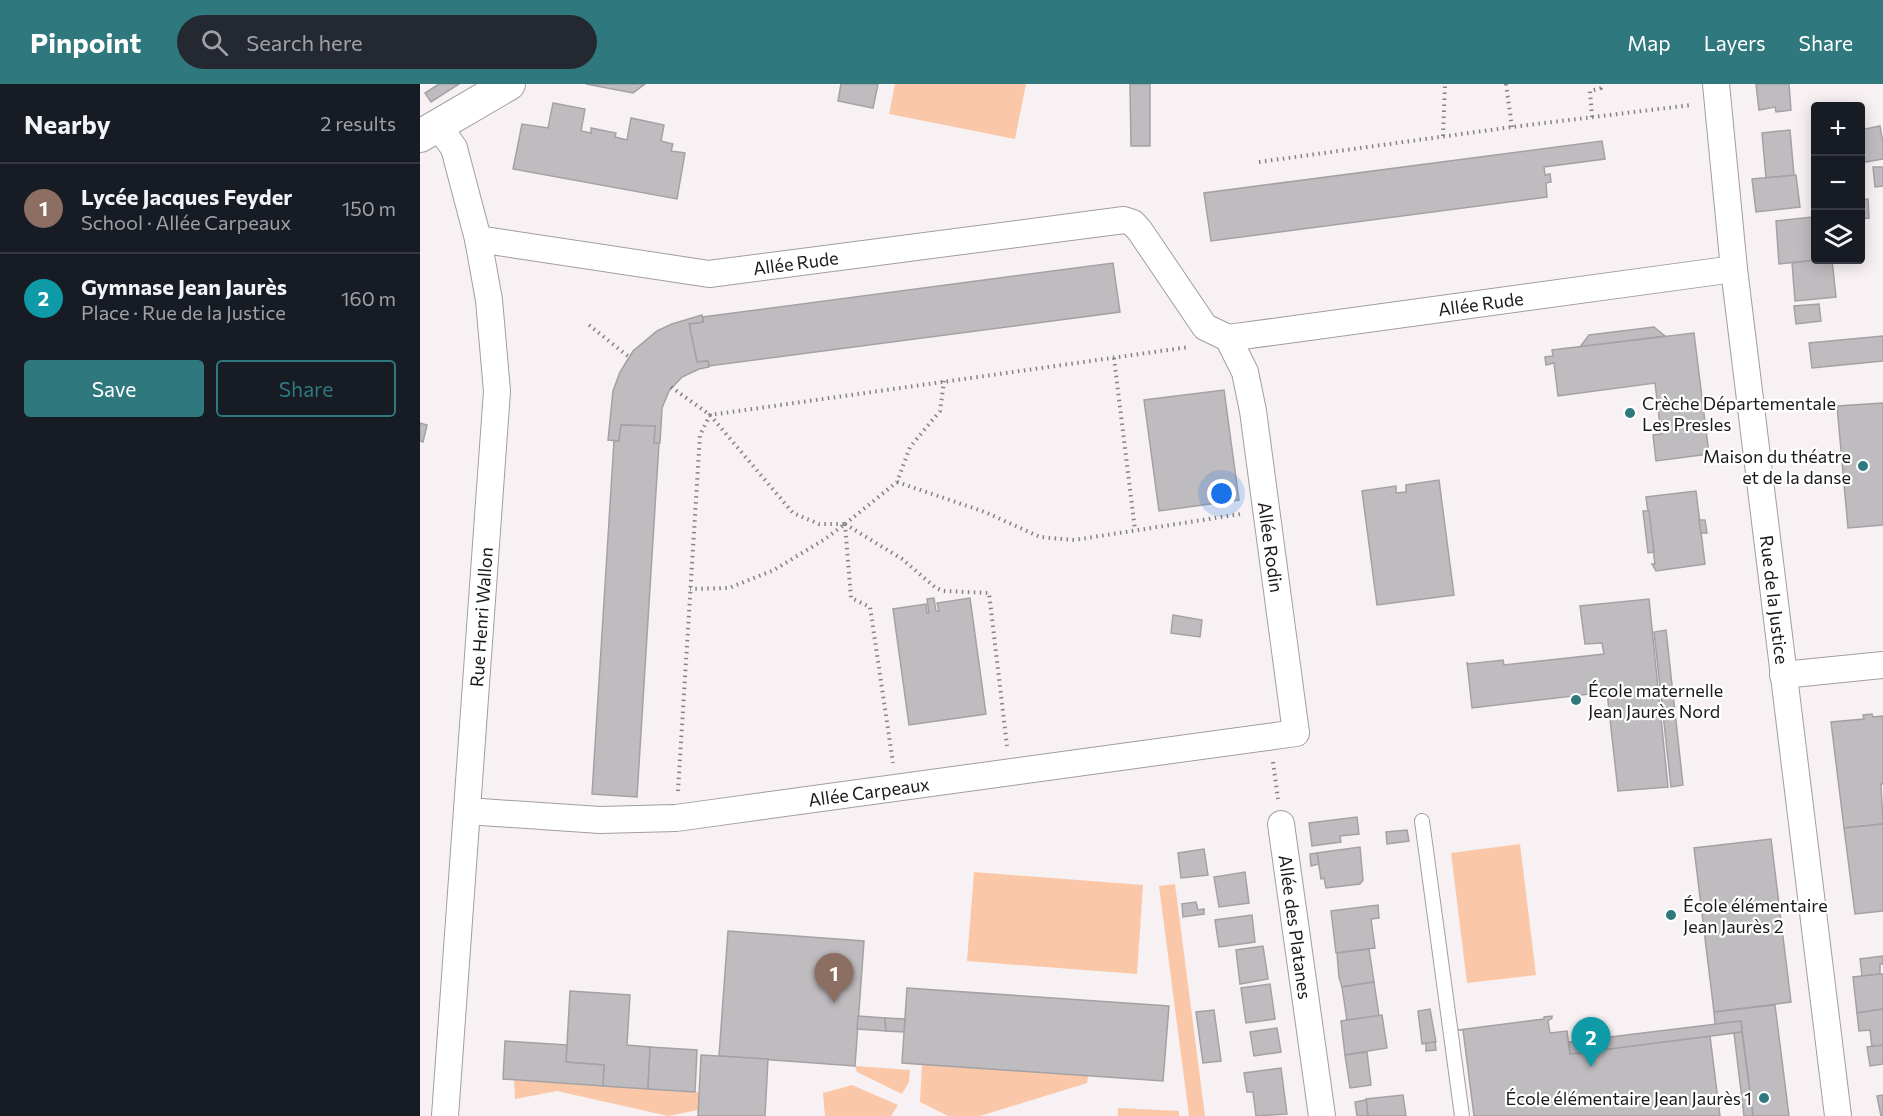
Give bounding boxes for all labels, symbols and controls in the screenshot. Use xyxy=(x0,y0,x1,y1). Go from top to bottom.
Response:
search box xyxy=(177,15,597,69)
text: Pinpoint xyxy=(30,25,141,59)
icon: search xyxy=(198,26,231,59)
text: Search here xyxy=(246,29,363,56)
text: Map xyxy=(1627,30,1671,55)
text: Layers xyxy=(1704,30,1766,55)
text: Share xyxy=(1799,30,1853,55)
map controls xyxy=(1811,102,1865,264)
button: + xyxy=(1811,102,1865,156)
text: Nearby xyxy=(24,108,111,139)
text: 2 results xyxy=(320,111,396,135)
button: − xyxy=(1811,156,1865,210)
text: Lycée Jacques Feyder xyxy=(81,183,292,210)
text: 1 xyxy=(39,196,48,220)
text: 150 m xyxy=(342,196,396,220)
text: School · Allée Carpeaux xyxy=(81,210,291,234)
button: layers xyxy=(1811,210,1865,264)
street label: Allée Rude xyxy=(752,246,840,279)
text: Gymnase Jean Jaurès xyxy=(81,273,287,300)
text: 2 xyxy=(38,286,49,310)
text: 160 m xyxy=(341,286,396,310)
street label: Allée Rude xyxy=(1437,287,1525,320)
text: Place · Rue de la Justice xyxy=(81,300,286,324)
button: Save xyxy=(24,360,204,417)
button: Share xyxy=(216,360,396,417)
place label: Crèche Départementale Les Presles xyxy=(1642,392,1836,435)
marker: Crèche Départementale Les Presles xyxy=(1623,406,1637,420)
place label: Maison du théatre et de la danse xyxy=(1703,445,1851,488)
marker: Maison du théatre et de la danse xyxy=(1856,459,1870,473)
your location xyxy=(1207,479,1236,508)
street label: Allée Rodin xyxy=(1254,500,1288,594)
street label: Rue de la Justice xyxy=(1756,534,1793,665)
street label: Rue Henri Wallon xyxy=(465,546,497,688)
place label: École maternelle Jean Jaurès Nord xyxy=(1588,679,1723,722)
marker: École maternelle Jean Jaurès Nord xyxy=(1569,693,1583,707)
street label: Allée Carpeaux xyxy=(807,772,931,811)
street label: Allée des Platanes xyxy=(1274,853,1316,1001)
place label: École élémentaire Jean Jaurès 2 xyxy=(1683,894,1828,937)
marker: École élémentaire Jean Jaurès 2 xyxy=(1664,908,1678,922)
pin: 1 xyxy=(814,954,854,1003)
pin: 2 xyxy=(1572,1018,1610,1067)
place label: École élémentaire Jean Jaurès 1 xyxy=(1506,1087,1752,1109)
marker: École élémentaire Jean Jaurès 1 xyxy=(1757,1091,1771,1105)

